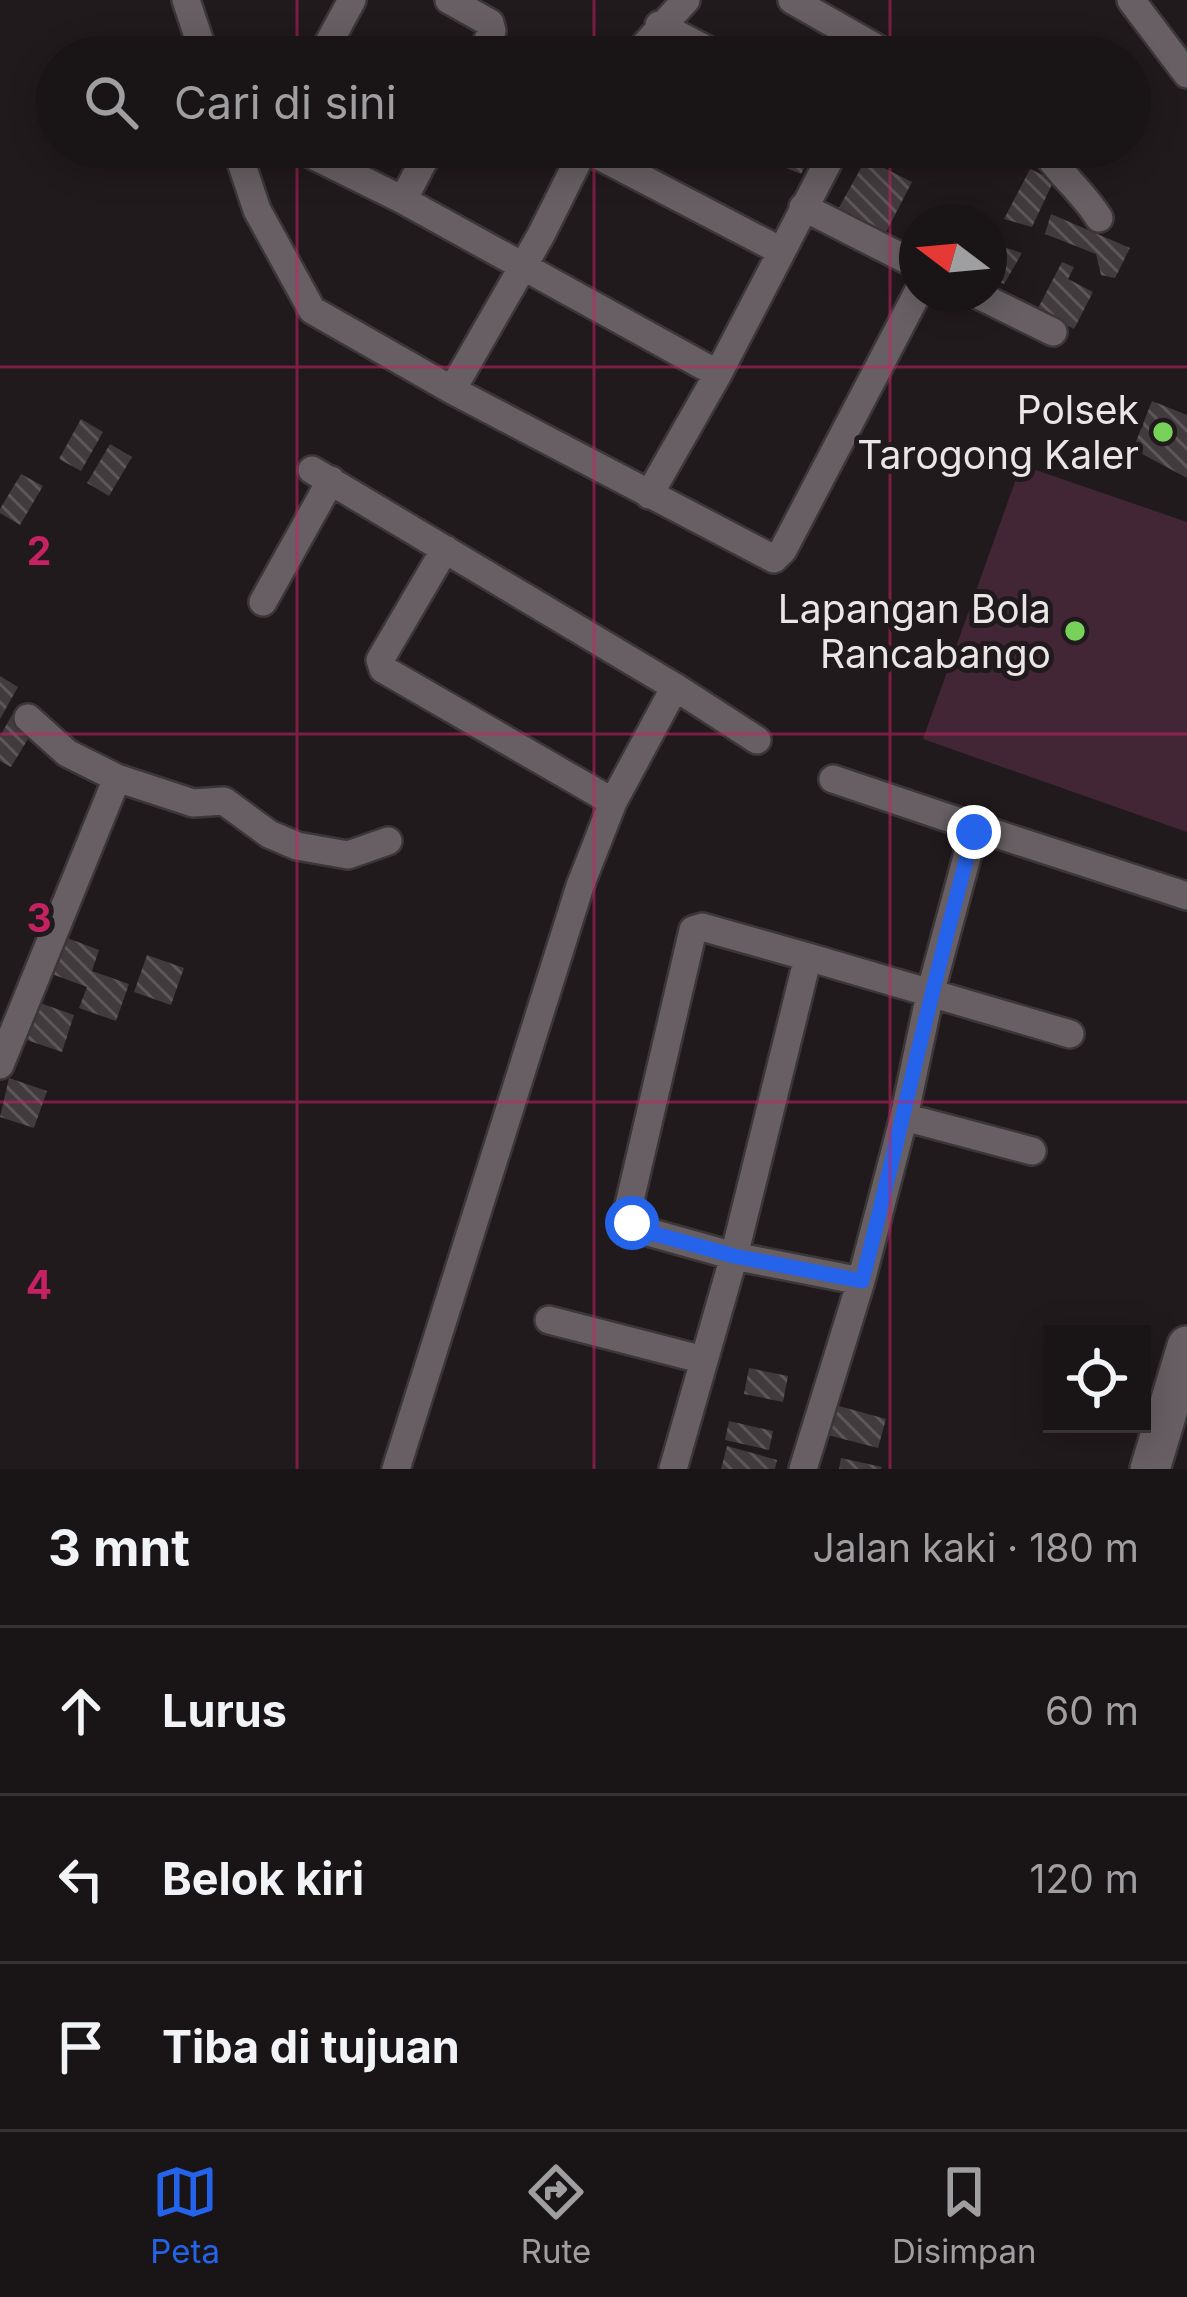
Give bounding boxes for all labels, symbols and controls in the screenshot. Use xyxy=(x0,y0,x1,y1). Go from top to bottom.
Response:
search box xyxy=(36,36,1151,168)
icon: search xyxy=(78,69,144,135)
text: Cari di sini xyxy=(174,75,397,130)
north arrow xyxy=(899,204,1007,312)
place label: Polsek Tarogong Kaler xyxy=(857,386,1139,478)
marker: Polsek Tarogong Kaler xyxy=(1150,419,1176,445)
text: 2 xyxy=(27,527,51,574)
place label: Lapangan Bola Rancabango xyxy=(778,585,1051,677)
marker: Lapangan Bola Rancabango xyxy=(1062,618,1088,644)
route end xyxy=(947,805,1001,859)
text: 3 xyxy=(26,894,52,941)
route start xyxy=(605,1196,659,1250)
text: 4 xyxy=(26,1261,52,1308)
map controls xyxy=(1043,1325,1151,1433)
button: locate xyxy=(1043,1325,1151,1433)
text: 3 mnt xyxy=(48,1517,190,1578)
text: Jalan kaki · 180 m xyxy=(812,1524,1139,1571)
icon: ahead xyxy=(48,1678,114,1744)
text: Lurus xyxy=(162,1683,287,1738)
text: 60 m xyxy=(1045,1687,1139,1734)
icon: left xyxy=(48,1846,114,1912)
text: Belok kiri xyxy=(162,1851,364,1906)
text: 120 m xyxy=(1030,1855,1139,1902)
icon: arrive xyxy=(48,2014,114,2080)
text: Tiba di tujuan xyxy=(162,2019,460,2074)
tab: Peta xyxy=(150,2159,220,2271)
tab: Rute xyxy=(521,2159,591,2271)
tab: Disimpan xyxy=(892,2159,1037,2271)

